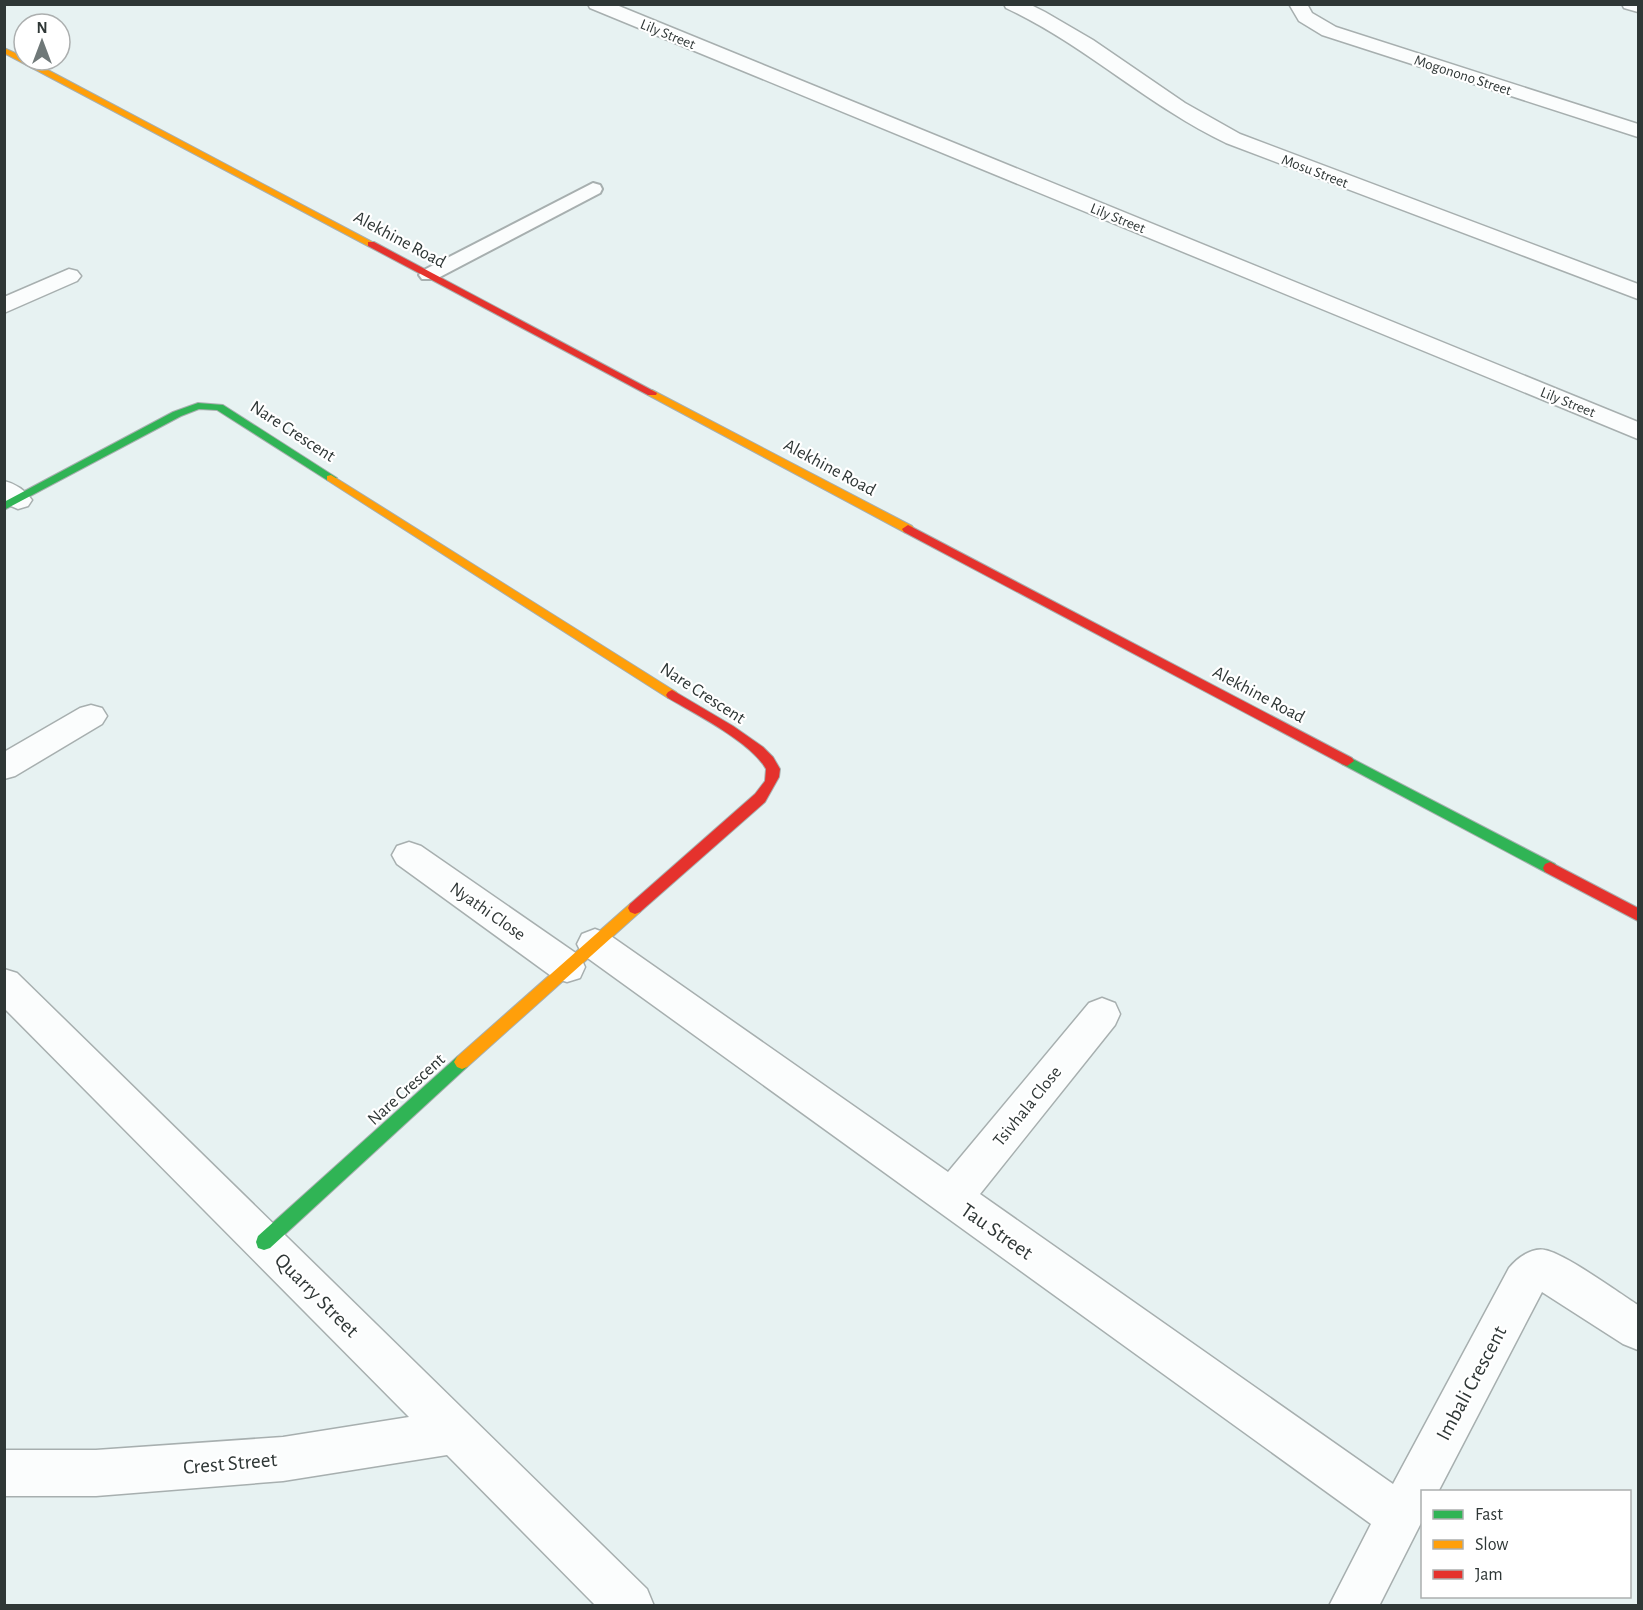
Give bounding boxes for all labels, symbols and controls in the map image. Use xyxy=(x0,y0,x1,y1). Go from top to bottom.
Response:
north arrow xyxy=(12,12,72,72)
street label: Lily Street xyxy=(638,17,698,52)
text: N xyxy=(36,20,48,36)
street label: Mogonono Street xyxy=(1412,53,1514,98)
street label: Mosu Street xyxy=(1280,152,1350,191)
street label: Lily Street xyxy=(1088,201,1148,236)
street label: Alekhine Road xyxy=(351,208,449,272)
street label: Lily Street xyxy=(1538,385,1598,420)
street label: Nare Crescent xyxy=(247,398,338,466)
street label: Alekhine Road xyxy=(781,436,879,500)
street label: Nare Crescent xyxy=(657,660,748,728)
street label: Alekhine Road xyxy=(1210,663,1308,727)
street label: Nyathi Close xyxy=(446,879,528,944)
street label: Nare Crescent xyxy=(365,1050,449,1129)
street label: Tsivhala Close xyxy=(990,1063,1065,1150)
street label: Tau Street xyxy=(957,1199,1037,1264)
street label: Quarry Street xyxy=(271,1249,363,1342)
street label: Imbali Crescent xyxy=(1432,1322,1511,1444)
street label: Crest Street xyxy=(182,1449,278,1478)
legend xyxy=(1421,1490,1631,1598)
text: Fast xyxy=(1475,1506,1503,1524)
text: Slow xyxy=(1475,1536,1508,1554)
text: Jam xyxy=(1475,1566,1503,1584)

